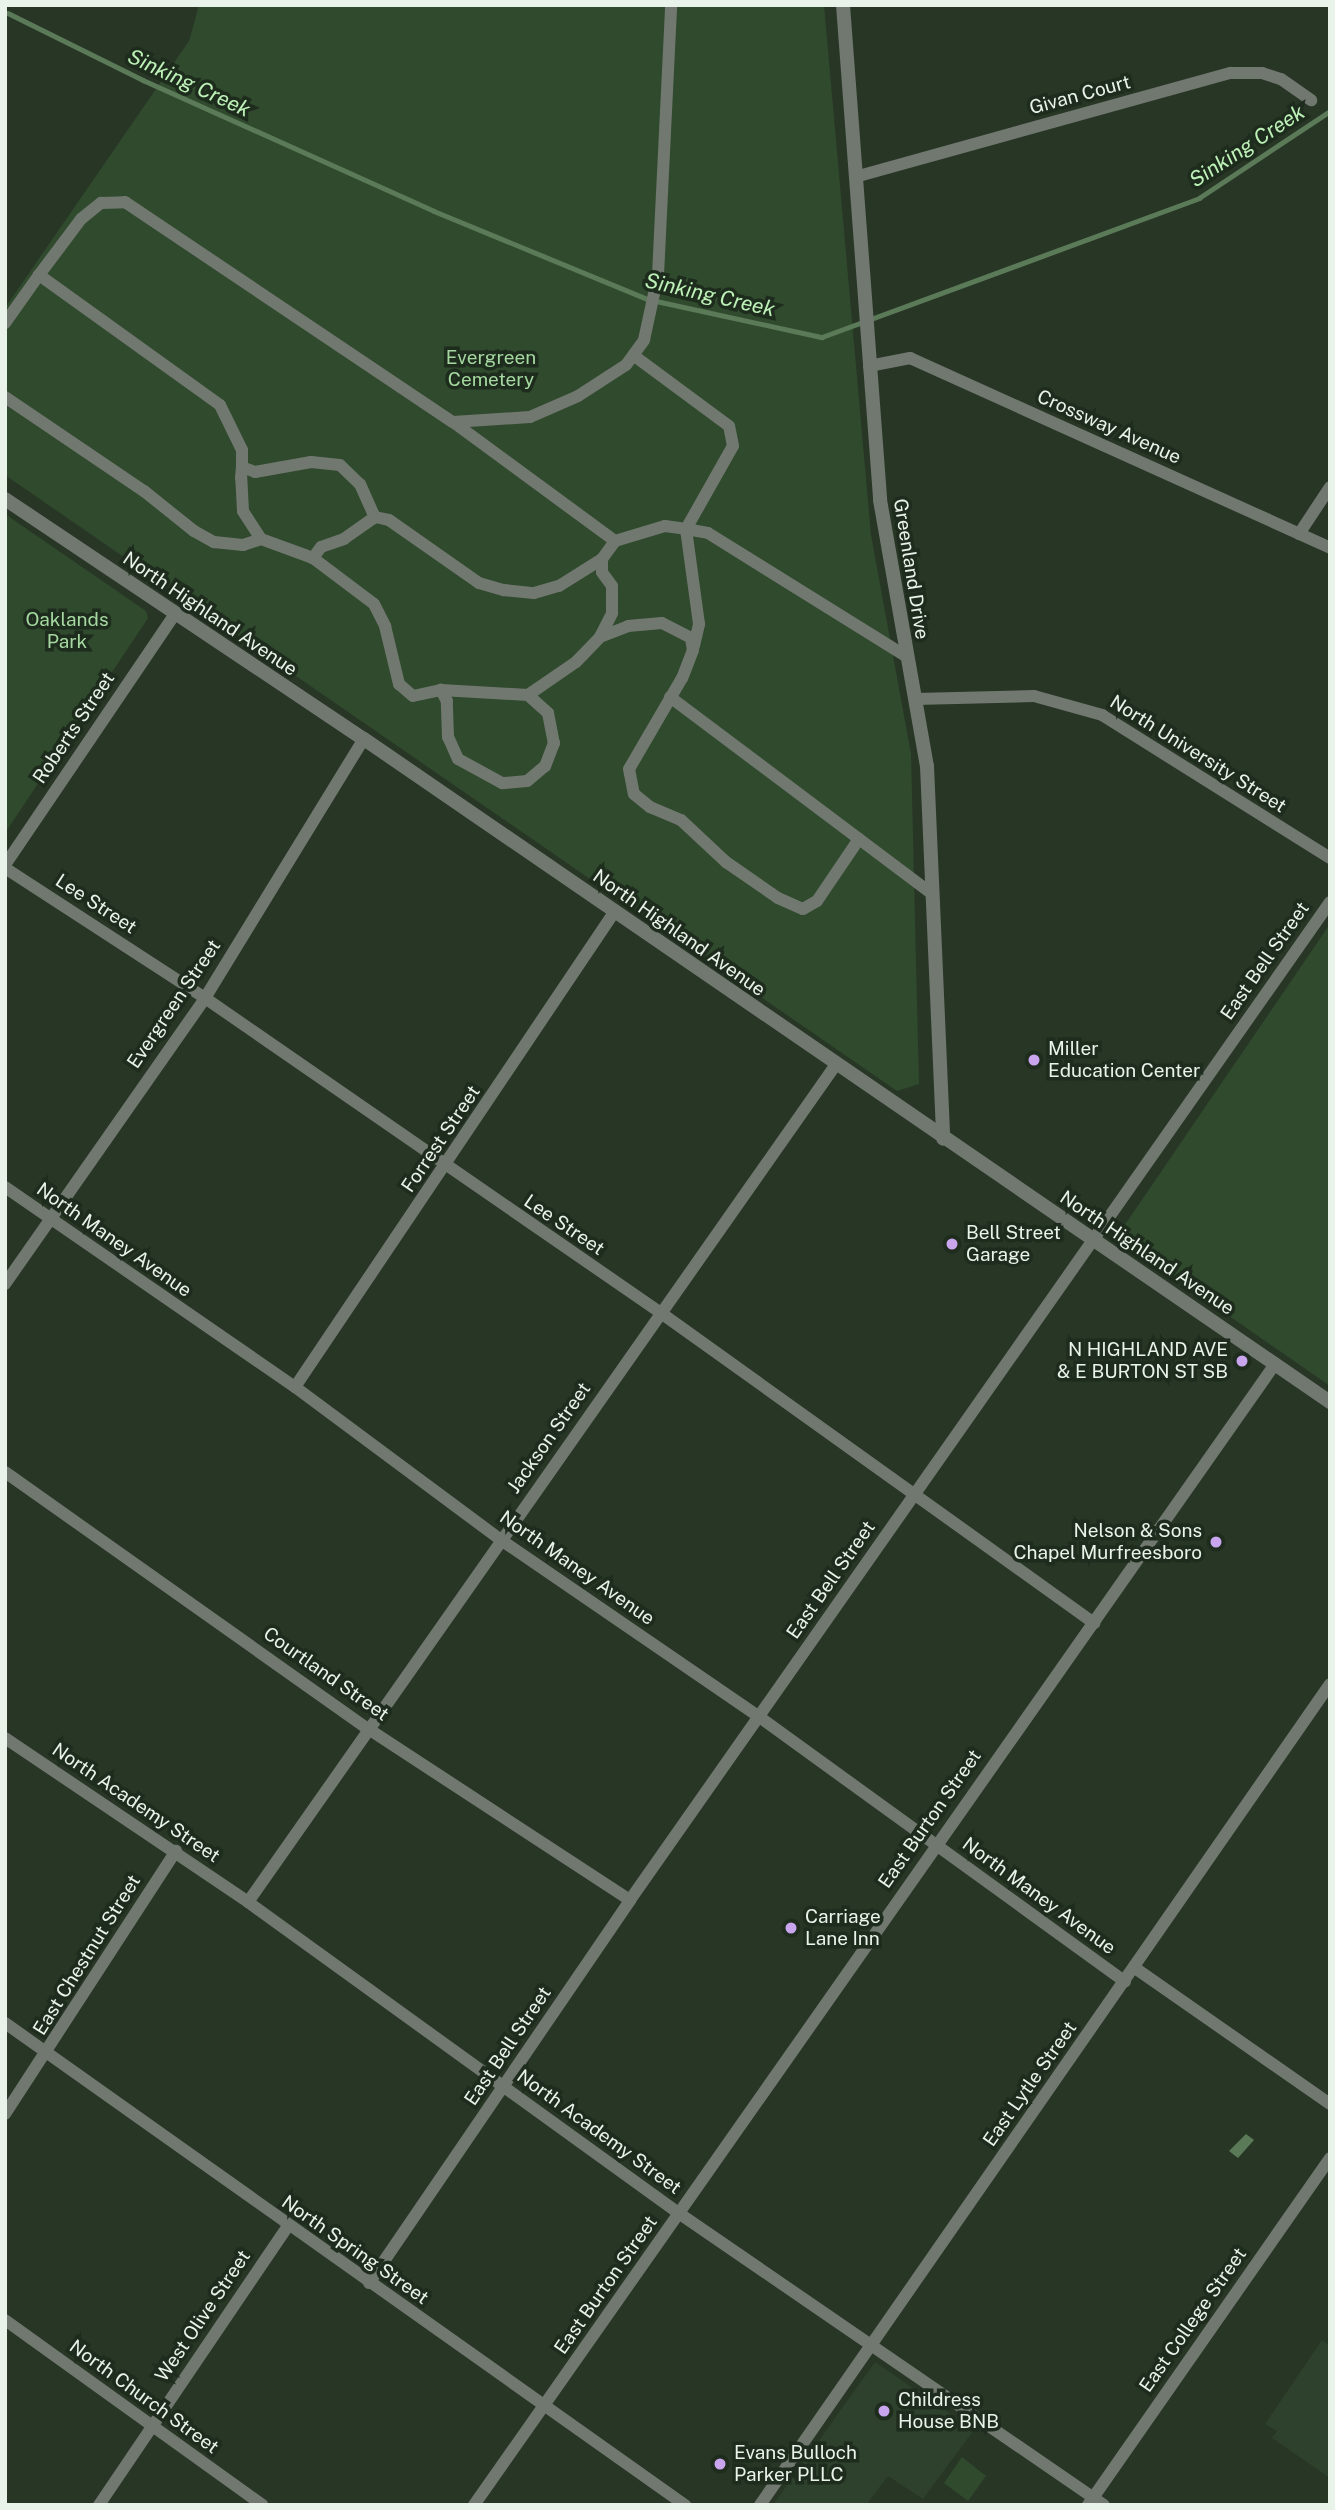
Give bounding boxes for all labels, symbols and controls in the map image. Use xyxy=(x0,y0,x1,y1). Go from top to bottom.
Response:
water label: Sinking Creek xyxy=(124,44,254,122)
street label: Givan Court xyxy=(1027,71,1133,119)
water label: Sinking Creek xyxy=(1185,99,1309,193)
water label: Sinking Creek xyxy=(643,268,777,322)
park label: Evergreen Cemetery xyxy=(446,347,536,391)
street label: Crossway Avenue xyxy=(1034,385,1184,469)
street label: Greenland Drive xyxy=(889,497,933,641)
street label: North Highland Avenue xyxy=(118,547,302,681)
park label: Oaklands Park xyxy=(25,609,109,653)
street label: Roberts Street xyxy=(28,668,120,788)
street label: North University Street xyxy=(1106,690,1290,818)
street label: North Highland Avenue xyxy=(588,865,770,1001)
street label: Lee Street xyxy=(51,869,141,939)
street label: East Bell Street xyxy=(1216,898,1314,1024)
street label: Evergreen Street xyxy=(122,935,226,1073)
place label: Miller Education Center xyxy=(1048,1038,1200,1082)
marker: Miller Education Center xyxy=(1026,1052,1042,1068)
street label: Forrest Street xyxy=(397,1081,485,1197)
street label: North Maney Avenue xyxy=(32,1178,196,1302)
street label: North Highland Avenue xyxy=(1055,1186,1239,1320)
street label: Lee Street xyxy=(519,1190,609,1260)
place label: Bell Street Garage xyxy=(966,1222,1061,1266)
marker: Bell Street Garage xyxy=(944,1236,960,1252)
place label: N HIGHLAND AVE & E BURTON ST SB xyxy=(1057,1339,1228,1383)
marker: N HIGHLAND AVE & E BURTON ST SB xyxy=(1234,1353,1250,1369)
street label: Jackson Street xyxy=(502,1378,596,1498)
street label: North Maney Avenue xyxy=(495,1506,659,1630)
street label: East Bell Street xyxy=(782,1517,880,1643)
place label: Nelson & Sons Chapel Murfreesboro xyxy=(1013,1520,1202,1564)
marker: Nelson & Sons Chapel Murfreesboro xyxy=(1208,1534,1224,1550)
street label: Courtland Street xyxy=(259,1622,393,1726)
street label: North Academy Street xyxy=(48,1738,224,1868)
street label: East Burton Street xyxy=(874,1746,986,1892)
street label: North Maney Avenue xyxy=(958,1833,1120,1959)
street label: East Chestnut Street xyxy=(28,1871,146,2039)
place label: Carriage Lane Inn xyxy=(805,1906,881,1950)
marker: Carriage Lane Inn xyxy=(783,1920,799,1936)
street label: East Bell Street xyxy=(460,1982,556,2110)
street label: East Lytle Street xyxy=(978,2017,1082,2151)
street label: North Academy Street xyxy=(512,2065,686,2199)
street label: North Spring Street xyxy=(277,2191,433,2309)
street label: East Burton Street xyxy=(550,2212,662,2358)
street label: East College Street xyxy=(1135,2243,1251,2397)
street label: West Olive Street xyxy=(151,2246,255,2386)
street label: North Church Street xyxy=(65,2335,223,2459)
place label: Childress House BNB xyxy=(898,2389,999,2433)
marker: Childress House BNB xyxy=(876,2403,892,2419)
place label: Evans Bulloch Parker PLLC xyxy=(734,2442,857,2486)
marker: Evans Bulloch Parker PLLC xyxy=(712,2456,728,2472)

